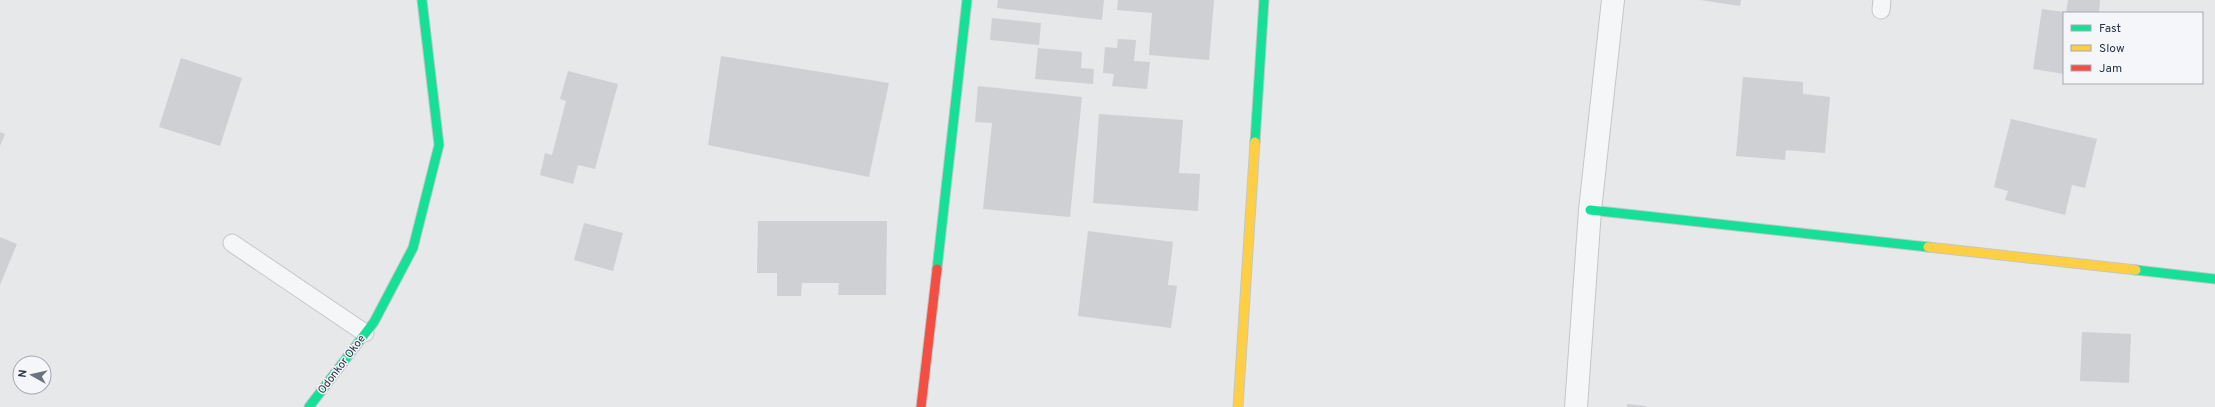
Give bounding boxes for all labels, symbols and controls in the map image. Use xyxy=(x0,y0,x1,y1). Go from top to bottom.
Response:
legend xyxy=(2063,12,2203,84)
text: Fast xyxy=(2099,21,2121,37)
text: Slow xyxy=(2099,41,2125,57)
text: Jam xyxy=(2099,61,2122,77)
street label: Odonkor Okoe xyxy=(315,332,369,397)
north arrow xyxy=(12,355,52,395)
text: N xyxy=(16,369,31,379)

